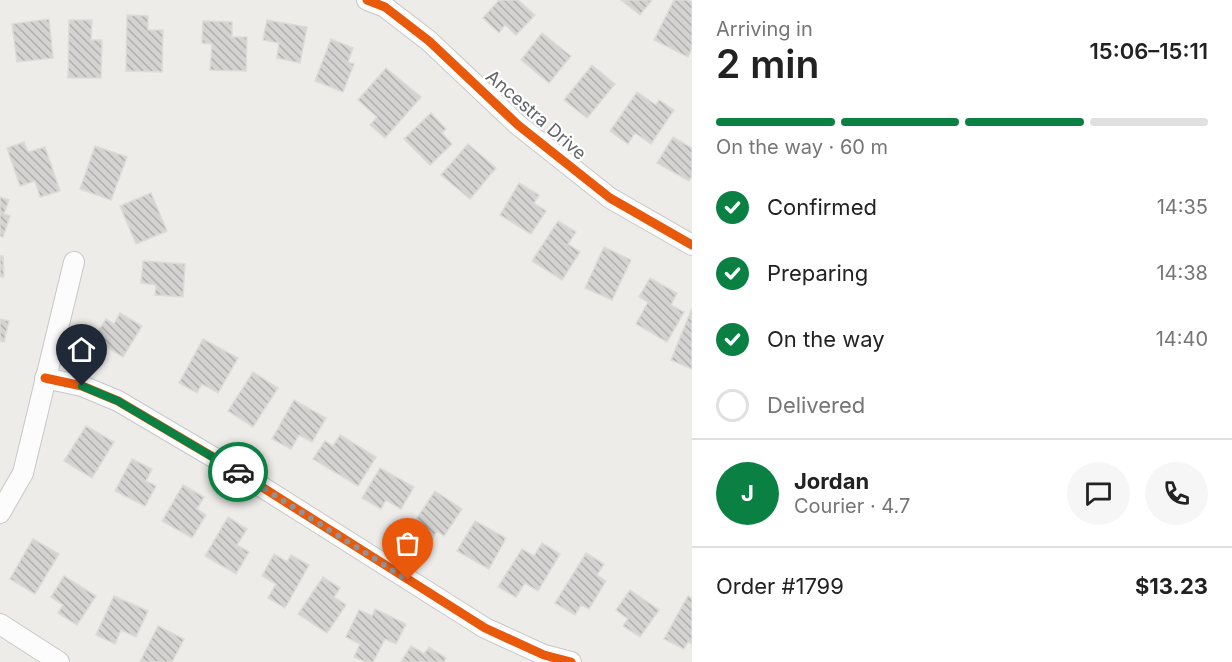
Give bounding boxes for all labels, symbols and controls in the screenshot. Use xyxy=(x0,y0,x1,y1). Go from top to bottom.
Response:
text: Arriving in xyxy=(716,17,813,41)
text: 15:06–15:11 xyxy=(1090,38,1208,64)
text: 2 min xyxy=(716,40,819,87)
street label: Ancestra Drive xyxy=(482,65,591,164)
text: On the way · 60 m xyxy=(716,135,888,159)
icon: check xyxy=(716,191,749,224)
text: Confirmed xyxy=(767,194,877,220)
text: 14:35 xyxy=(1157,195,1208,219)
icon: check xyxy=(716,257,749,290)
text: Preparing xyxy=(767,260,868,286)
text: 14:38 xyxy=(1156,261,1208,285)
icon: check xyxy=(716,323,749,356)
pin xyxy=(56,324,107,386)
text: On the way xyxy=(767,326,885,352)
text: 14:40 xyxy=(1156,327,1208,351)
icon: home xyxy=(65,333,98,366)
text: Delivered xyxy=(767,392,865,418)
courier xyxy=(208,442,268,502)
icon: car xyxy=(222,456,255,489)
button: chat xyxy=(1067,462,1130,525)
button: phone xyxy=(1145,462,1208,525)
text: Jordan xyxy=(794,468,869,494)
text: J xyxy=(741,480,754,506)
text: Courier · 4.7 xyxy=(794,494,910,518)
pin xyxy=(382,518,433,580)
icon: bag xyxy=(391,527,424,560)
text: Order #1799 xyxy=(716,573,844,599)
text: $13.23 xyxy=(1135,573,1208,599)

